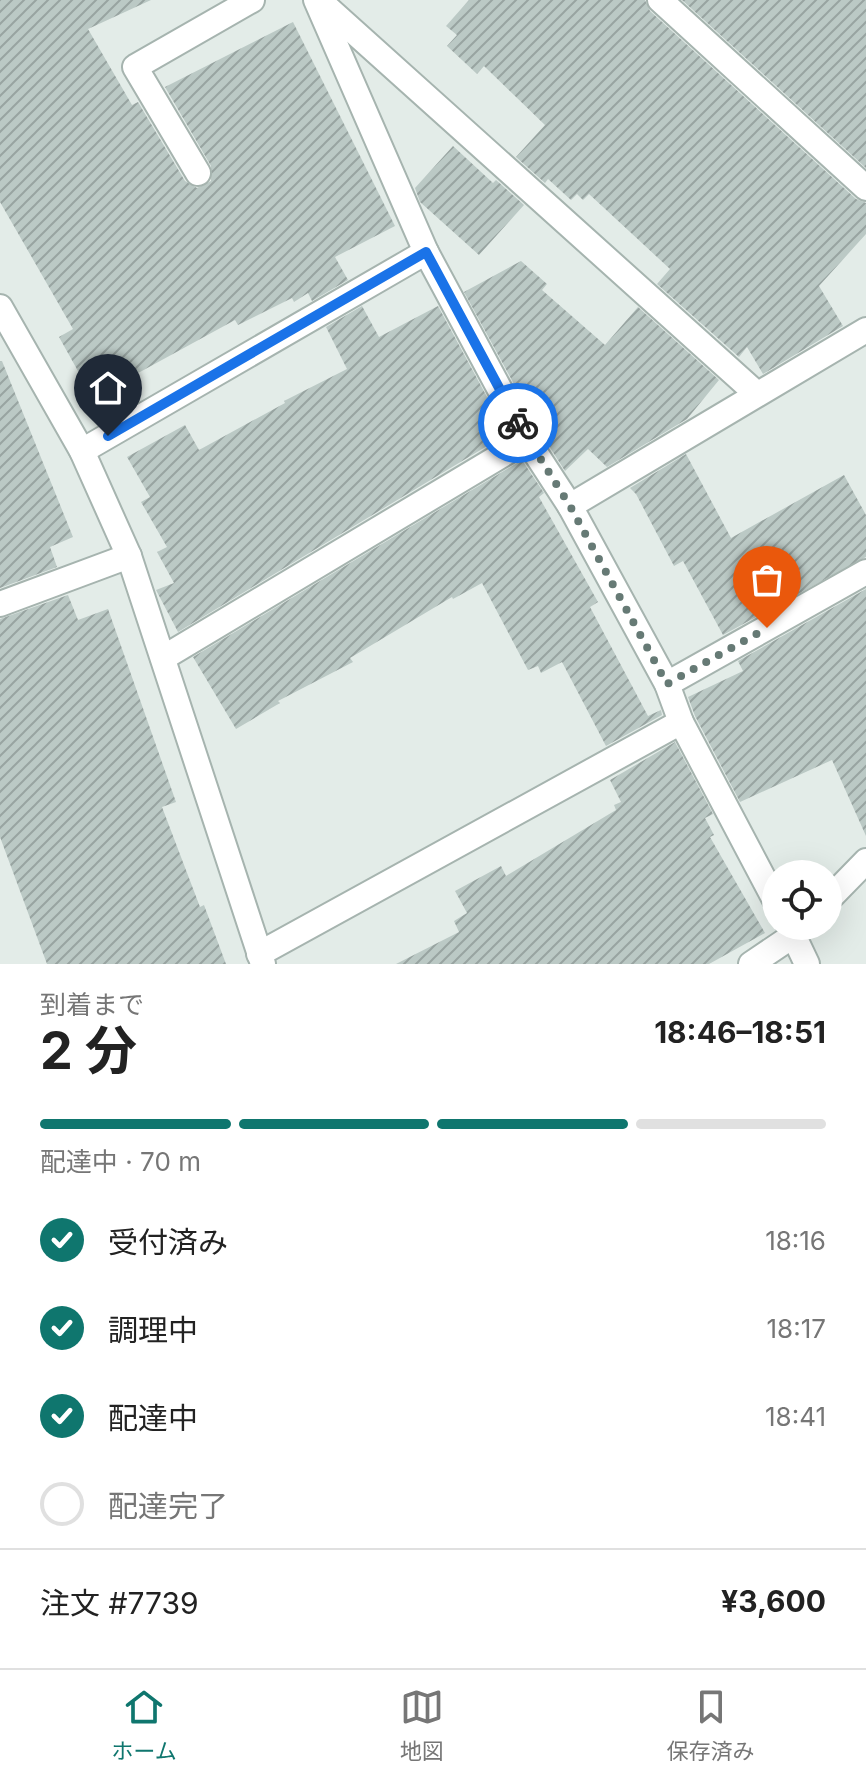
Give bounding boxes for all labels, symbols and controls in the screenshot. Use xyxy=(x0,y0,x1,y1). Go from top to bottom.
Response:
pin xyxy=(74,354,142,436)
icon: home xyxy=(86,366,130,410)
courier xyxy=(478,383,558,463)
icon: bike xyxy=(496,401,540,445)
pin xyxy=(733,546,801,628)
icon: bag xyxy=(745,558,789,602)
map controls xyxy=(762,860,842,940)
button: locate xyxy=(762,860,842,940)
text: 到着まで xyxy=(40,989,144,1020)
text: 18:46–18:51 xyxy=(654,1014,826,1050)
text: 2 分 xyxy=(40,1019,137,1082)
text: 配達中 · 70 m xyxy=(40,1146,201,1177)
icon: check xyxy=(40,1218,84,1262)
text: 受付済み xyxy=(108,1224,228,1260)
text: 18:16 xyxy=(765,1225,826,1256)
icon: check xyxy=(40,1306,84,1350)
text: 調理中 xyxy=(108,1312,198,1348)
text: 18:17 xyxy=(767,1313,826,1344)
icon: check xyxy=(40,1394,84,1438)
text: 配達中 xyxy=(108,1400,198,1436)
text: 18:41 xyxy=(765,1401,826,1432)
text: 配達完了 xyxy=(108,1488,228,1524)
text: ¥3,600 xyxy=(721,1583,826,1619)
text: 注文 #7739 xyxy=(40,1585,199,1621)
tab: ホーム xyxy=(111,1685,177,1765)
tab: 地図 xyxy=(400,1685,444,1765)
tab: 保存済み xyxy=(667,1685,755,1765)

